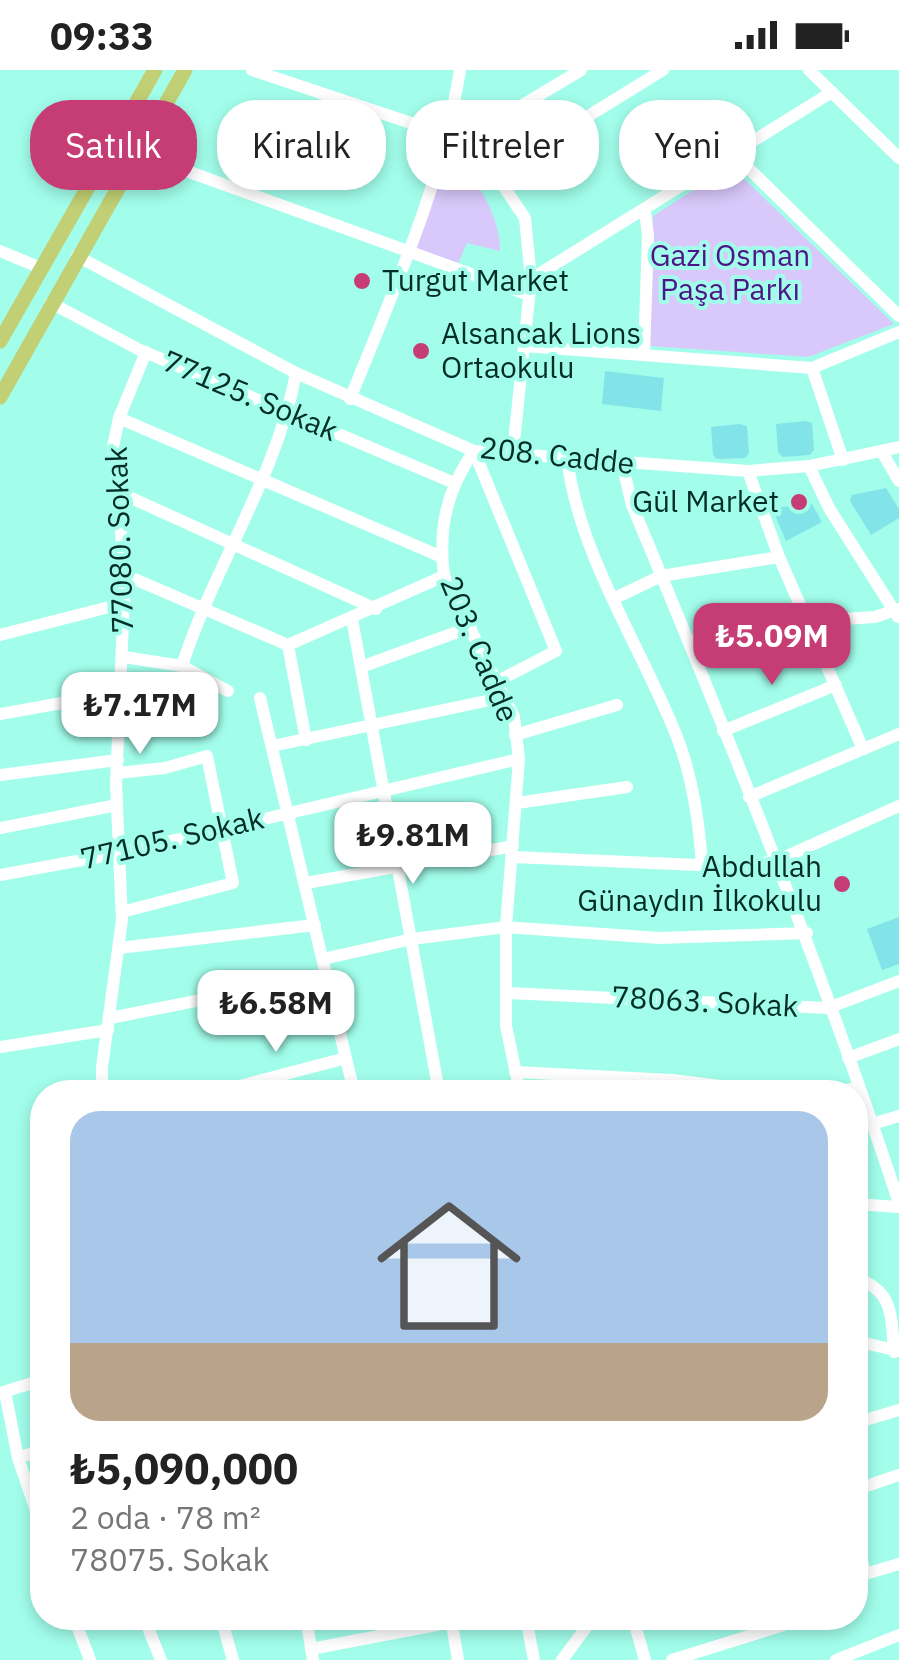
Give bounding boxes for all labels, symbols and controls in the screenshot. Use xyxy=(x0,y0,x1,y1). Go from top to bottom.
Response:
text: 09:33 xyxy=(50,11,154,60)
chip: Satılık xyxy=(30,100,197,190)
chip: Kiralık xyxy=(217,100,386,190)
chip: Filtreler xyxy=(406,100,599,190)
chip: Yeni xyxy=(619,100,756,190)
park label: Gazi Osman Paşa Parkı xyxy=(650,235,810,308)
place label: Turgut Market xyxy=(382,260,569,299)
marker: Turgut Market xyxy=(351,270,373,292)
place label: Alsancak Lions Ortaokulu xyxy=(441,313,641,386)
street label: 77125. Sokak xyxy=(157,340,344,449)
marker: Alsancak Lions Ortaokulu xyxy=(410,340,432,362)
street label: 208. Cadde xyxy=(478,427,636,482)
street label: 77080. Sokak xyxy=(96,446,141,634)
place label: Gül Market xyxy=(632,481,779,520)
marker: Gül Market xyxy=(788,491,810,513)
street label: 203. Cadde xyxy=(432,569,529,727)
pin: ₺5.09M xyxy=(691,603,853,688)
text: ₺5.09M xyxy=(715,614,829,656)
pin: ₺7.17M xyxy=(59,672,221,757)
text: ₺7.17M xyxy=(83,683,197,725)
street label: 77105. Sokak xyxy=(76,797,267,878)
pin: ₺9.81M xyxy=(332,802,494,887)
text: ₺9.81M xyxy=(356,813,470,855)
place label: Abdullah Günaydın İlkokulu xyxy=(577,846,822,919)
marker: Abdullah Günaydın İlkokulu xyxy=(831,873,853,895)
pin: ₺6.58M xyxy=(195,970,357,1055)
street label: 78063. Sokak xyxy=(611,976,800,1025)
text: ₺6.58M xyxy=(219,981,333,1023)
icon: home xyxy=(359,1176,539,1356)
text: ₺5,090,000 xyxy=(70,1441,298,1496)
text: 2 oda · 78 m² xyxy=(70,1496,261,1538)
text: 78075. Sokak xyxy=(70,1538,269,1580)

